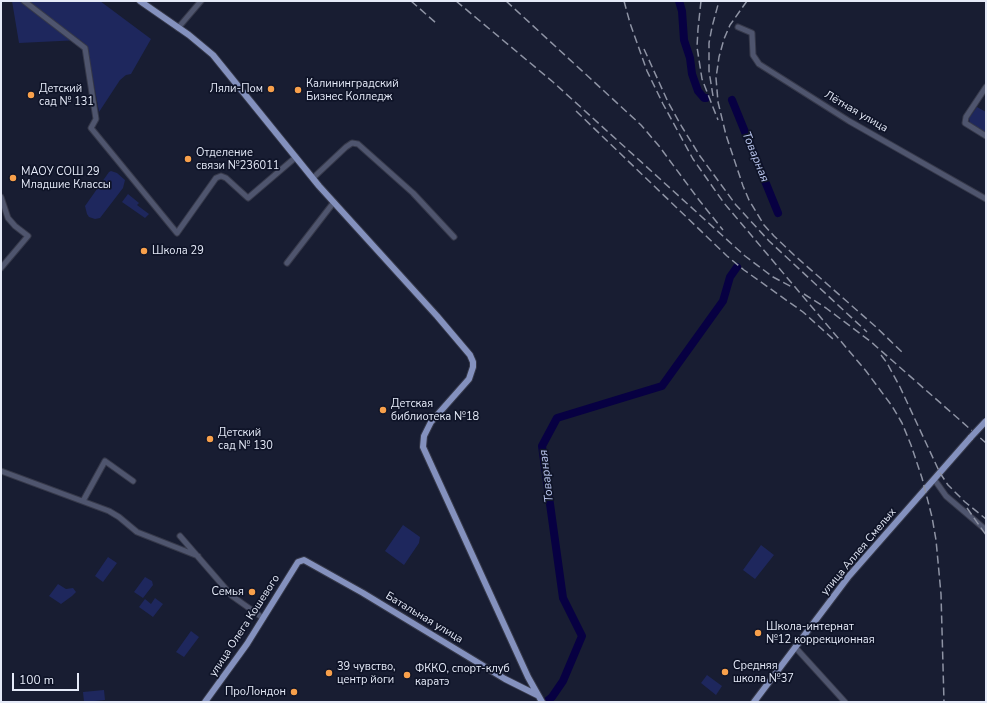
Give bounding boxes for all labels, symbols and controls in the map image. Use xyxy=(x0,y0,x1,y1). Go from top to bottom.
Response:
place label: Калининградский Бизнес Колледж xyxy=(306,77,399,103)
place label: Детский сад № 131 xyxy=(39,82,94,108)
place label: Ляли-Пом xyxy=(210,82,263,96)
marker: Ляли-Пом xyxy=(266,84,276,94)
marker: Калининградский Бизнес Колледж xyxy=(293,85,303,95)
street label: Лётная улица xyxy=(822,89,890,135)
marker: Детский сад № 131 xyxy=(26,90,36,100)
water label: Товарная xyxy=(738,130,772,184)
place label: Отделение связи №236011 xyxy=(196,146,279,172)
marker: Отделение связи №236011 xyxy=(183,154,193,164)
place label: МАОУ СОШ 29 Младшие Классы xyxy=(21,165,111,191)
marker: МАОУ СОШ 29 Младшие Классы xyxy=(8,173,18,183)
place label: Школа 29 xyxy=(152,244,204,258)
marker: Школа 29 xyxy=(139,246,149,256)
place label: Детская библиотека №18 xyxy=(391,397,479,423)
marker: Детская библиотека №18 xyxy=(378,405,388,415)
place label: Детский сад № 130 xyxy=(218,426,273,452)
marker: Детский сад № 130 xyxy=(205,434,215,444)
water label: Товарная xyxy=(537,449,557,503)
street label: улица Аллея Смелых xyxy=(819,506,899,598)
street label: улица Олега Кошевого xyxy=(207,573,283,679)
place label: Семья xyxy=(212,585,244,599)
marker: Семья xyxy=(247,587,257,597)
street label: Батальная улица xyxy=(383,590,465,646)
place label: Школа-интернат №12 коррекционная xyxy=(766,620,875,646)
marker: Школа-интернат №12 коррекционная xyxy=(753,628,763,638)
place label: Средняя школа №37 xyxy=(733,659,794,685)
place label: 39 чувство, центр йоги xyxy=(337,660,396,686)
place label: ФККО, спорт-клуб каратэ xyxy=(415,662,510,688)
scale bar xyxy=(14,665,81,691)
marker: Средняя школа №37 xyxy=(720,667,730,677)
marker: 39 чувство, центр йоги xyxy=(324,668,334,678)
marker: ФККО, спорт-клуб каратэ xyxy=(402,670,412,680)
text: 100 m xyxy=(19,672,54,688)
place label: ПроЛондон xyxy=(225,685,286,699)
marker: ПроЛондон xyxy=(289,687,299,697)

